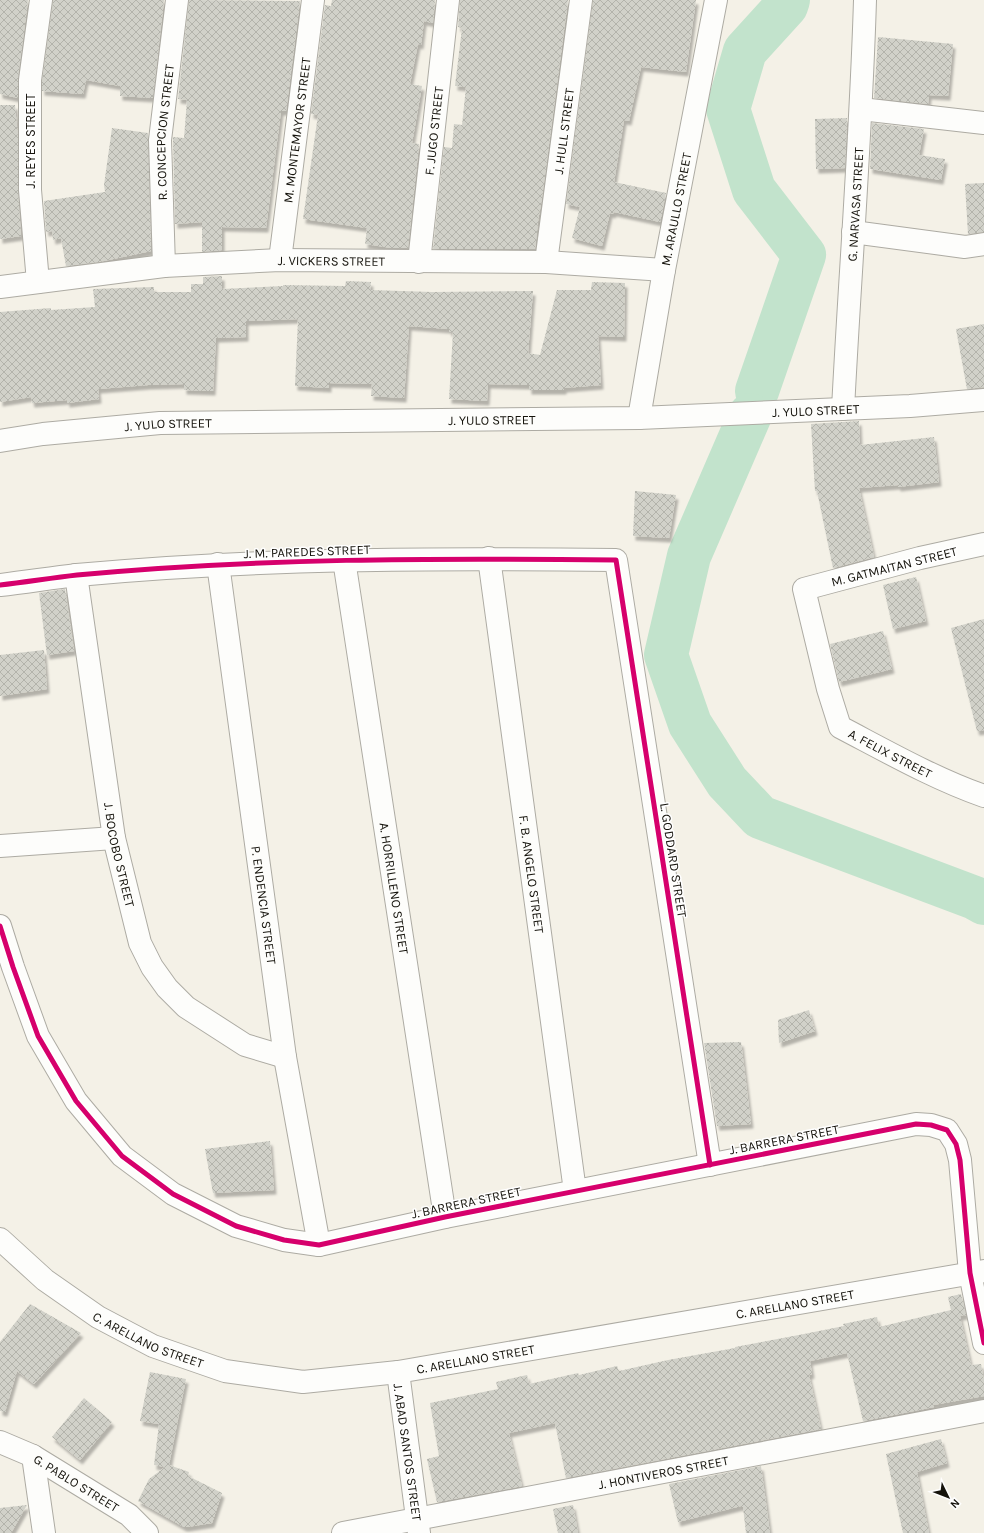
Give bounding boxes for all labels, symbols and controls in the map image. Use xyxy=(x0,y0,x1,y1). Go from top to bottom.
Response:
street label: M. MONTEMAYOR STREET xyxy=(280,56,314,204)
street label: R. CONCEPCION STREET xyxy=(153,63,177,201)
street label: F. JUGO STREET xyxy=(422,85,446,176)
street label: J. HULL STREET xyxy=(551,87,577,175)
street label: J. REYES STREET xyxy=(23,93,38,188)
street label: G. NARVASA STREET xyxy=(845,146,866,262)
street label: M. ARAULLO STREET xyxy=(658,151,695,267)
street label: J. VICKERS STREET xyxy=(278,253,386,269)
street label: J. YULO STREET xyxy=(772,401,860,420)
street label: J. YULO STREET xyxy=(448,412,536,428)
street label: J. YULO STREET xyxy=(124,415,212,434)
street label: J. M. PAREDES STREET xyxy=(243,542,371,561)
street label: M. GATMAITAN STREET xyxy=(830,543,959,589)
street label: A. FELIX STREET xyxy=(846,726,935,781)
street label: J. BOCOBO STREET xyxy=(101,801,138,909)
street label: L. GODDARD STREET xyxy=(657,802,690,919)
street label: F. B. ANGELO STREET xyxy=(516,814,547,935)
street label: A. HORRILLENO STREET xyxy=(376,821,412,956)
street label: P. ENDENCIA STREET xyxy=(248,845,279,966)
street label: J. BARRERA STREET xyxy=(728,1121,841,1157)
street label: J. BARRERA STREET xyxy=(410,1183,523,1221)
street label: C. ARELLANO STREET xyxy=(735,1286,856,1322)
street label: C. ARELLANO STREET xyxy=(90,1309,206,1371)
street label: C. ARELLANO STREET xyxy=(415,1341,536,1377)
street label: J. ABAD SANTOS STREET xyxy=(390,1382,425,1522)
street label: G. PABLO STREET xyxy=(31,1451,122,1515)
street label: J. HONTIVEROS STREET xyxy=(597,1453,730,1492)
north arrow xyxy=(928,1477,968,1517)
text: N xyxy=(948,1496,962,1511)

